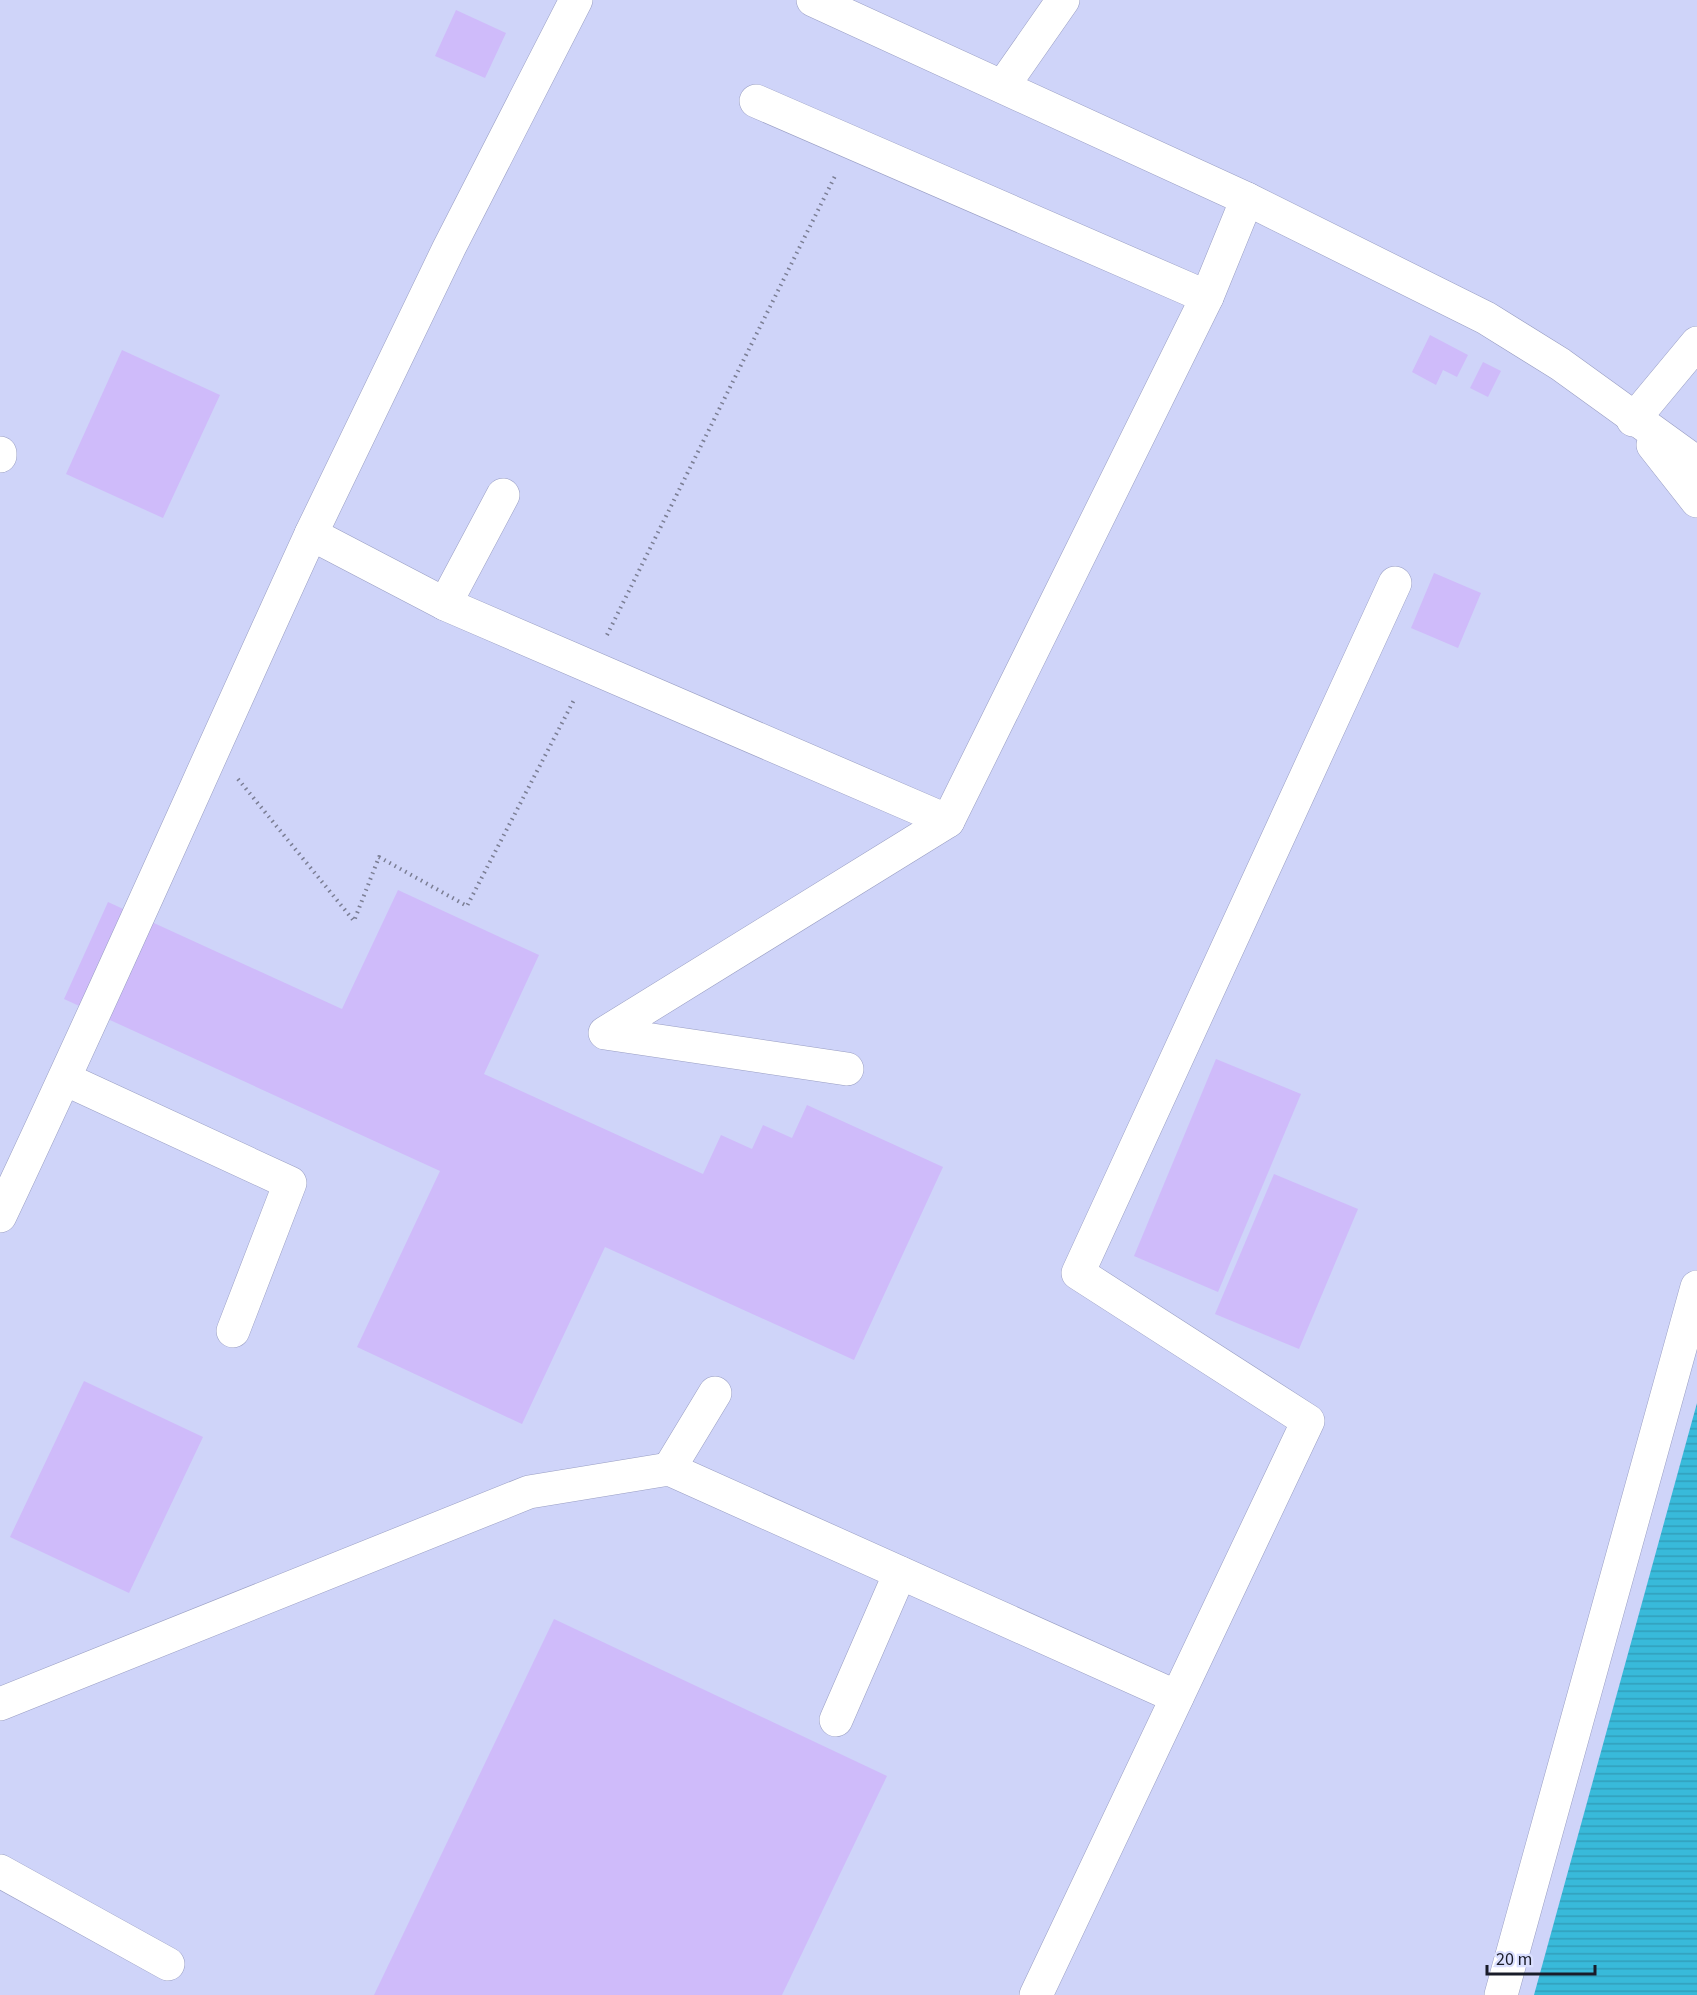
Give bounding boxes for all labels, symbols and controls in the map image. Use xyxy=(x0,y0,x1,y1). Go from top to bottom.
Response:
scale bar xyxy=(1487,1938,1595,1976)
text: 20 m xyxy=(1496,1947,1532,1972)

